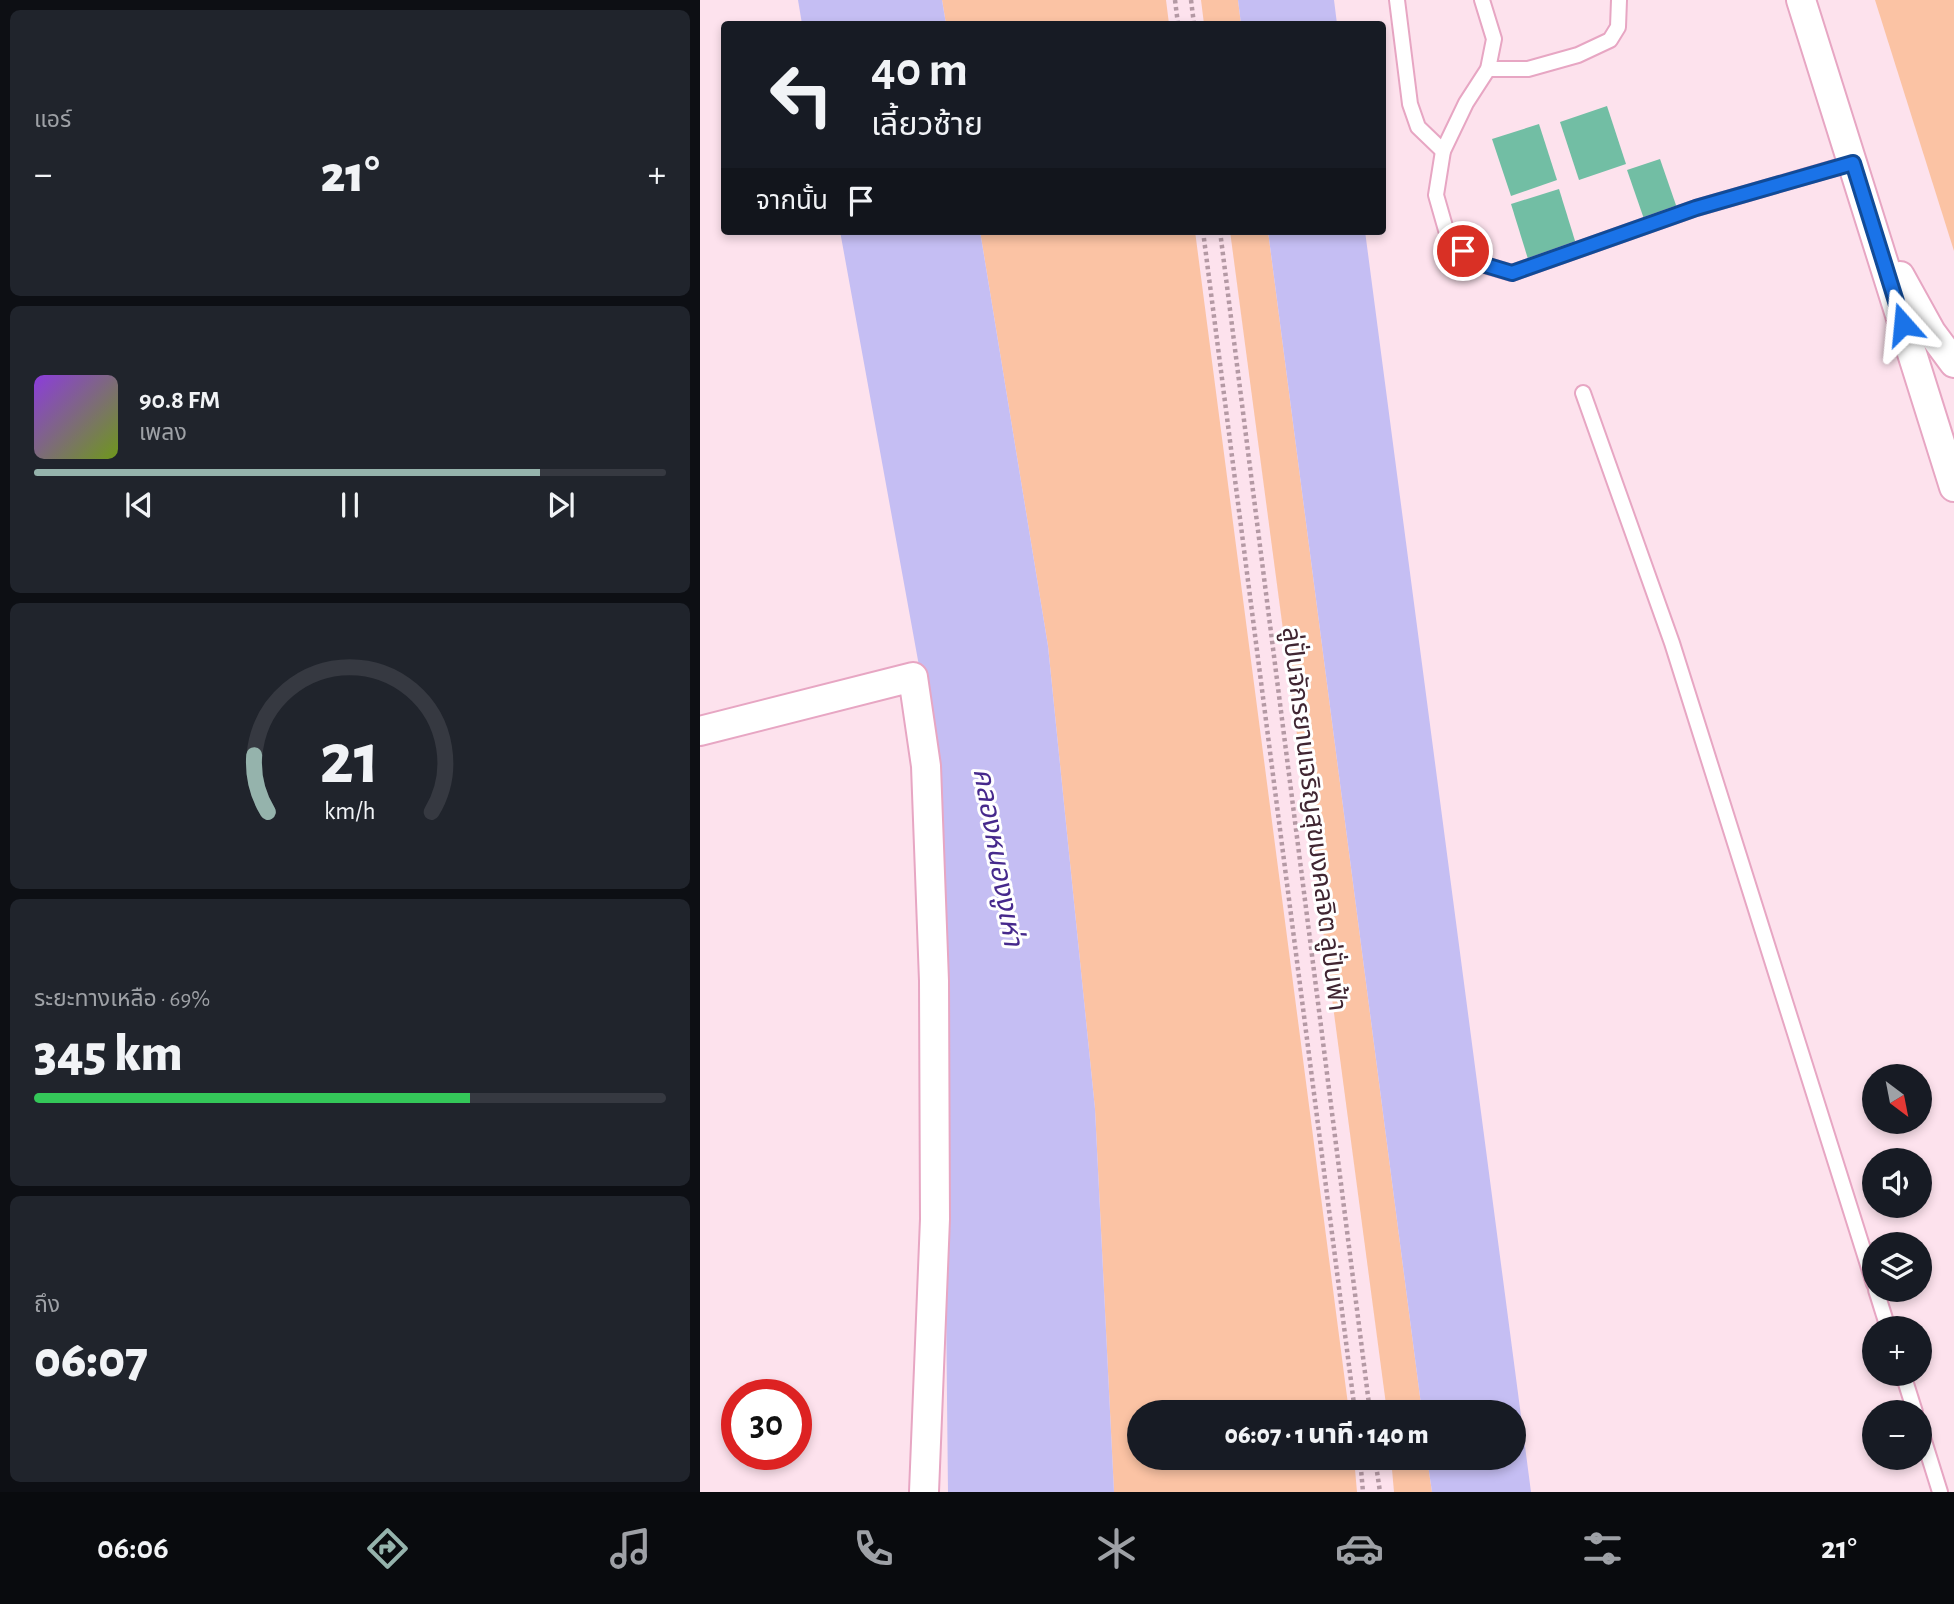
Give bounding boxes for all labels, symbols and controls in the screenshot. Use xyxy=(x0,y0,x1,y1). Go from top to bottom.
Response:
text: 40 m xyxy=(871,46,968,95)
icon: left xyxy=(756,49,847,140)
text: แอร์ xyxy=(34,109,71,132)
text: เลี้ยวซ้าย xyxy=(871,109,983,141)
text: 21° xyxy=(320,149,380,201)
text: − xyxy=(34,156,52,194)
text: + xyxy=(648,156,666,194)
icon: arrive xyxy=(842,182,880,220)
text: จากนั้น xyxy=(756,188,828,214)
pin xyxy=(1433,221,1493,281)
icon: arrive xyxy=(1444,232,1482,270)
position arrow xyxy=(1866,287,1940,361)
text: 90.8 FM xyxy=(139,387,220,413)
text: เพลง xyxy=(139,422,187,445)
icon: previous xyxy=(120,486,158,524)
icon: pause xyxy=(331,486,369,524)
icon: next xyxy=(542,486,580,524)
street label: ลู่ปั่นจักรยานเจริญสุขมงคลจิต ลู่ปั่นฟ้า xyxy=(1276,625,1355,1013)
text: 21 xyxy=(320,724,380,797)
water label: คลองหนองงูเห่า xyxy=(966,766,1029,950)
text: km/h xyxy=(324,799,376,824)
text: ระยะทางเหลือ · 69% xyxy=(34,988,210,1011)
text: 345 km xyxy=(34,1028,183,1080)
north arrow xyxy=(1862,1064,1932,1134)
map controls xyxy=(1862,1064,1932,1470)
button: sound xyxy=(1862,1148,1932,1218)
button: layers xyxy=(1862,1232,1932,1302)
text: ถึง xyxy=(34,1294,60,1317)
button: + xyxy=(1862,1316,1932,1386)
text: 06:07 xyxy=(34,1334,148,1386)
speed limit sign: 30 xyxy=(721,1379,812,1470)
button: − xyxy=(1862,1400,1932,1470)
text: 06:07 · 1 นาที · 140 m xyxy=(1224,1422,1429,1448)
icon: directions xyxy=(363,1524,412,1573)
icon: music xyxy=(606,1524,655,1573)
icon: phone xyxy=(849,1524,898,1573)
icon: climate xyxy=(1092,1524,1141,1573)
icon: car xyxy=(1335,1524,1384,1573)
icon: filters xyxy=(1578,1524,1627,1573)
text: 06:06 xyxy=(97,1532,169,1564)
text: 21° xyxy=(1821,1532,1857,1564)

